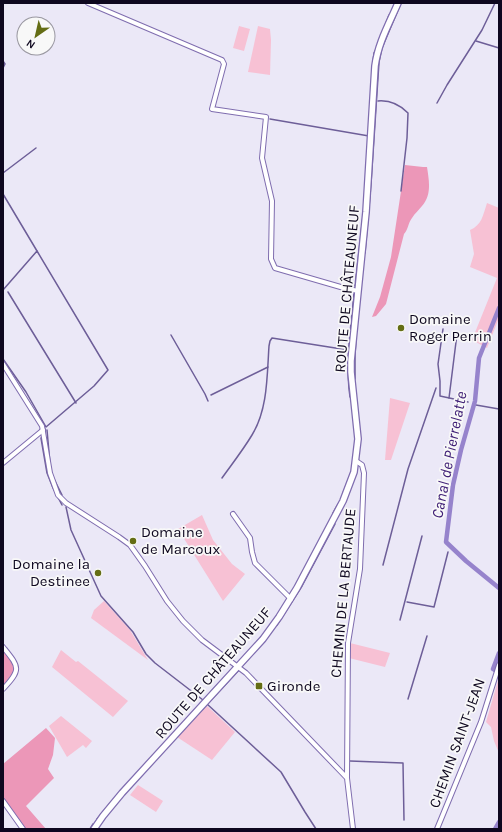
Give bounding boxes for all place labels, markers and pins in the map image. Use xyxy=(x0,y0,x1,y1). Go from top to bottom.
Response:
place label: Domaine Roger Perrin xyxy=(409,310,492,345)
marker: Domaine Roger Perrin xyxy=(396,323,406,333)
place label: Domaine de Marcoux xyxy=(141,523,221,558)
marker: Domaine de Marcoux xyxy=(128,536,138,546)
place label: Domaine la Destinee xyxy=(12,555,90,590)
marker: Domaine la Destinee xyxy=(93,568,103,578)
place label: Gironde xyxy=(267,677,320,695)
marker: Gironde xyxy=(254,681,264,691)

